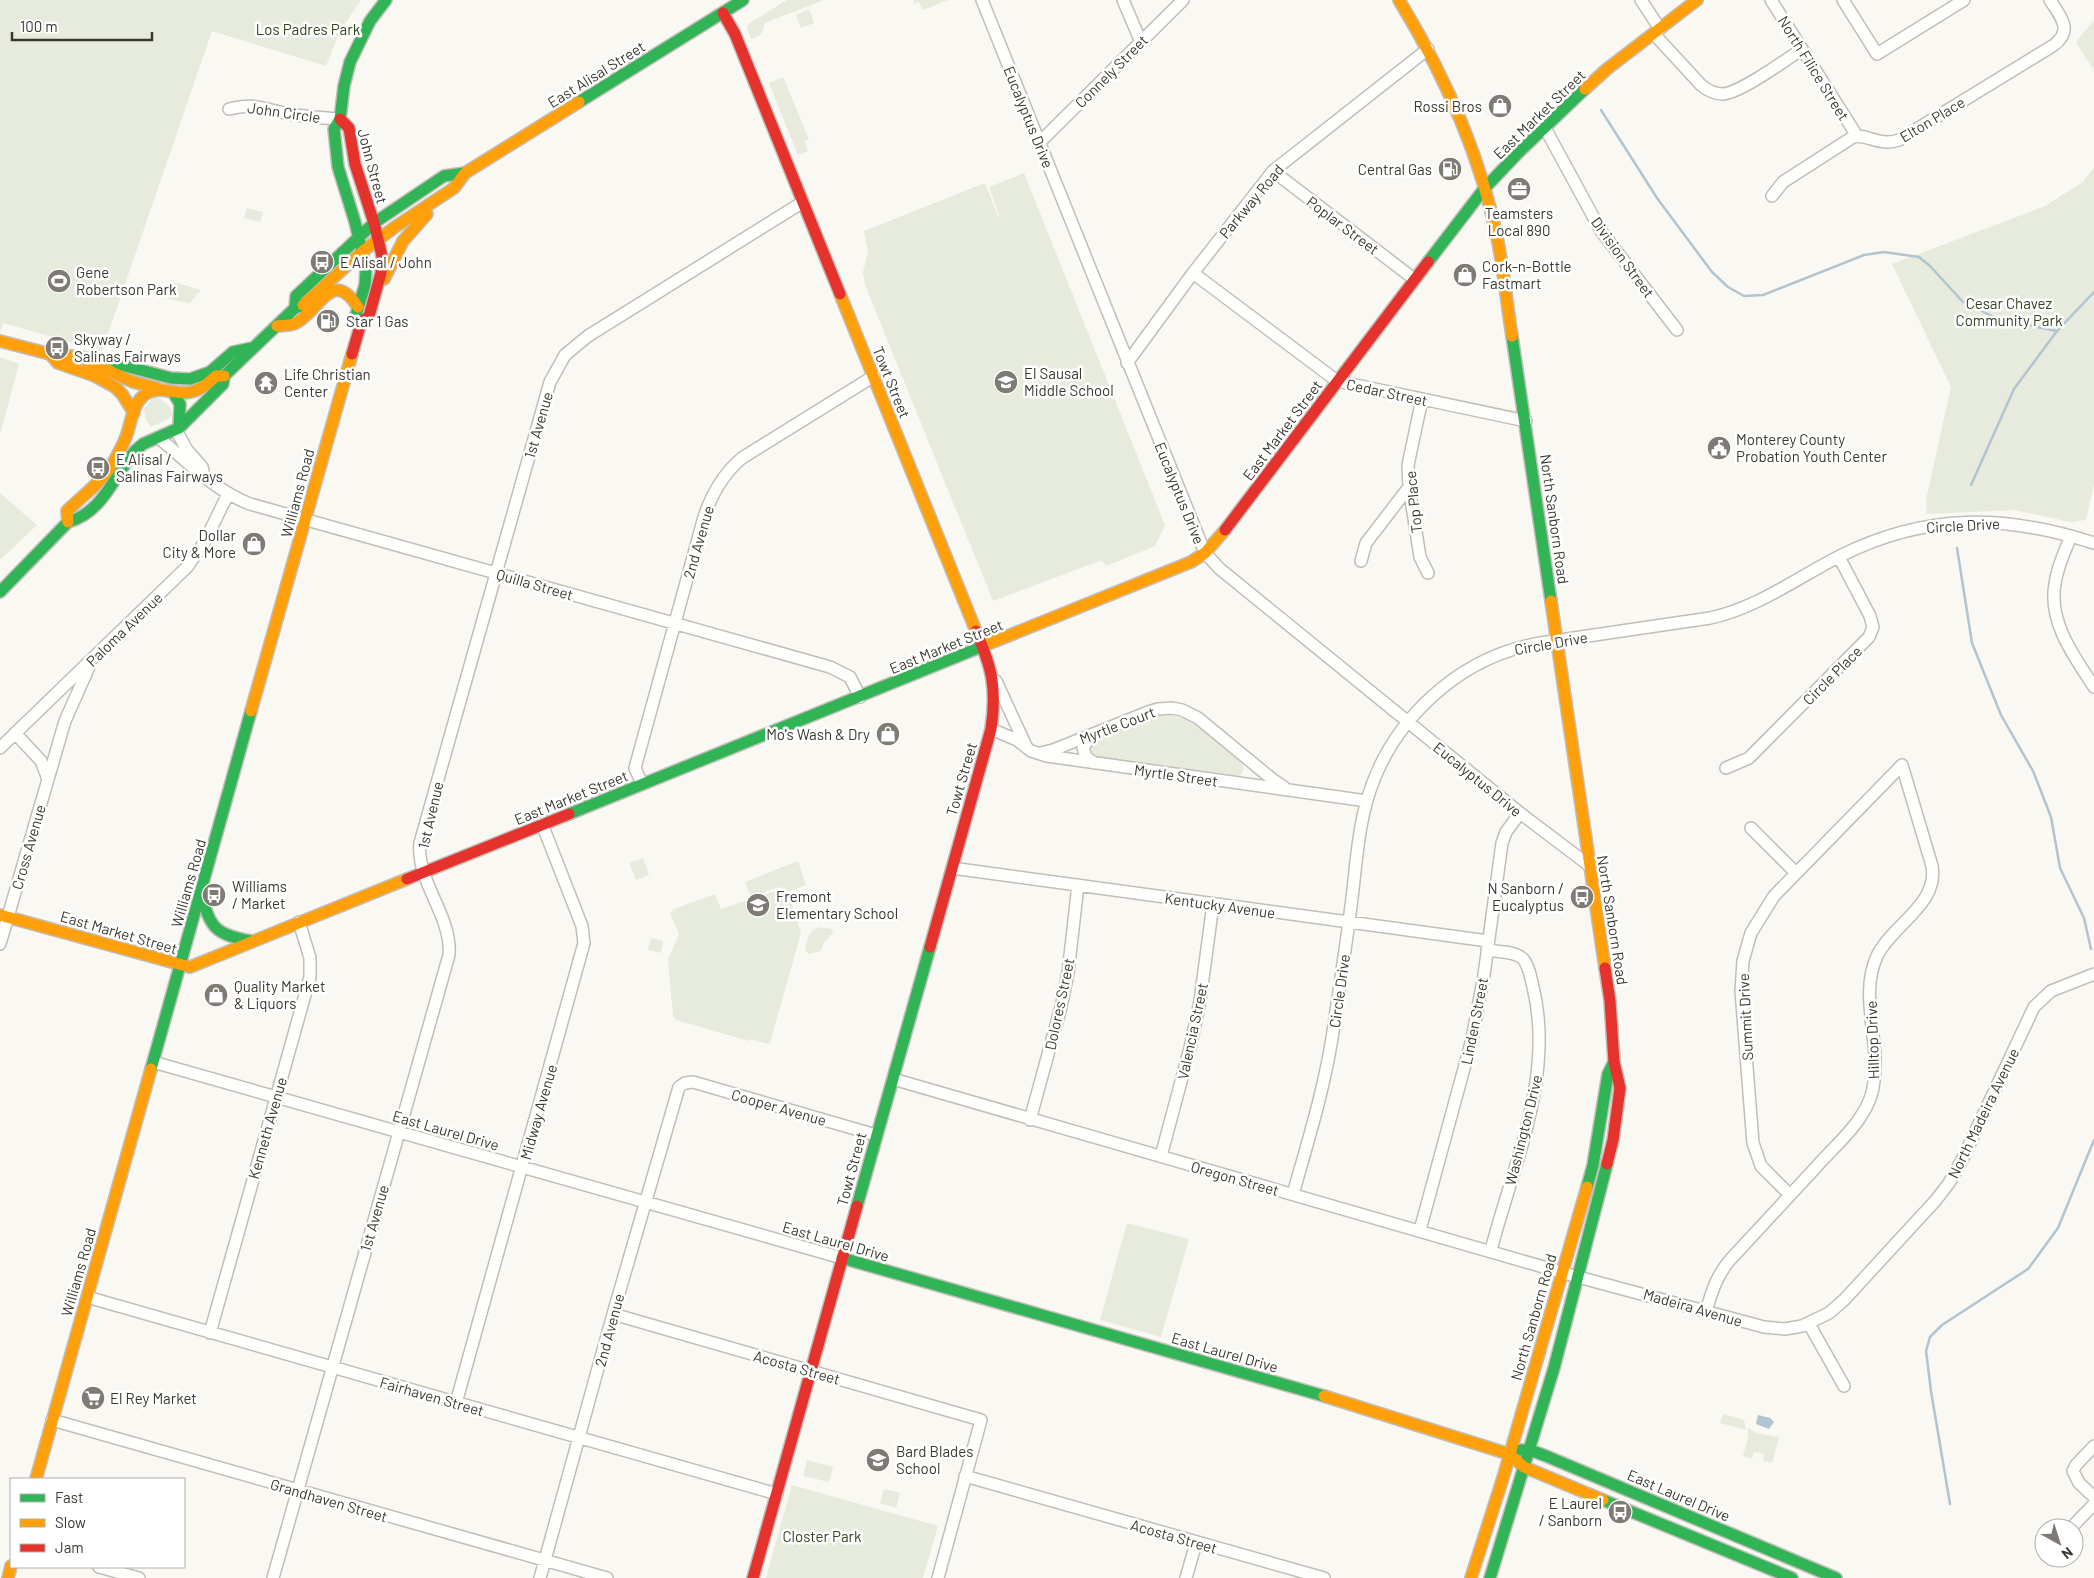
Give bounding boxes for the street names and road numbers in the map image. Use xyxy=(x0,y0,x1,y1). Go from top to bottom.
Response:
street label: North Filice Street xyxy=(1775,12,1853,124)
street label: Connely Street xyxy=(1071,31,1151,111)
street label: East Alisal Street xyxy=(544,37,648,111)
street label: Eucalyptus Drive xyxy=(1000,63,1058,171)
street label: East Market Street xyxy=(1489,66,1589,162)
street label: Elton Place xyxy=(1896,93,1968,145)
street label: John Circle xyxy=(246,98,322,126)
street label: John Street xyxy=(354,127,392,205)
street label: Parkway Road xyxy=(1215,160,1287,242)
street label: Poplar Street xyxy=(1303,192,1383,258)
street label: Division Street xyxy=(1588,213,1658,301)
street label: Towt Street xyxy=(869,344,915,420)
street label: Cedar Street xyxy=(1345,375,1429,409)
street label: East Market Street xyxy=(1238,376,1326,484)
street label: 1st Avenue xyxy=(520,390,556,460)
street label: Eucalyptus Drive xyxy=(1151,439,1209,547)
street label: Williams Road xyxy=(277,447,317,539)
street label: North Sanborn Road xyxy=(1537,453,1573,585)
street label: Top Place xyxy=(1401,470,1425,534)
street label: 2nd Avenue xyxy=(679,504,717,580)
street label: Circle Drive xyxy=(1926,514,2000,536)
street label: Quilla Street xyxy=(495,564,575,604)
street label: Paloma Avenue xyxy=(82,588,166,670)
street label: East Market Street xyxy=(887,615,1005,677)
street label: Circle Drive xyxy=(1513,628,1589,658)
street label: Circle Place xyxy=(1799,642,1865,708)
street label: Myrtle Court xyxy=(1077,702,1157,748)
street label: Eucalyptus Drive xyxy=(1430,738,1526,820)
street label: Towt Street xyxy=(942,740,980,818)
street label: Myrtle Street xyxy=(1133,760,1219,790)
street label: East Market Street xyxy=(512,766,630,828)
street label: 1st Avenue xyxy=(414,780,446,850)
street label: Cross Avenue xyxy=(7,802,49,892)
street label: Williams Road xyxy=(167,837,209,929)
street label: North Sanborn Road xyxy=(1594,854,1632,986)
street label: Kentucky Avenue xyxy=(1164,888,1276,922)
street label: East Market Street xyxy=(58,907,180,957)
street label: Circle Drive xyxy=(1325,953,1353,1029)
street label: Dolores Street xyxy=(1040,956,1078,1052)
street label: Summit Drive xyxy=(1734,973,1756,1061)
street label: Linden Street xyxy=(1457,976,1491,1066)
street label: Valencia Street xyxy=(1173,981,1211,1081)
street label: Hilltop Drive xyxy=(1862,1000,1882,1080)
street label: North Madeira Avenue xyxy=(1944,1045,2022,1181)
street label: Midway Avenue xyxy=(516,1062,560,1162)
street label: Washington Drive xyxy=(1501,1073,1545,1187)
street label: Kenneth Avenue xyxy=(244,1075,290,1181)
street label: Cooper Avenue xyxy=(730,1085,828,1129)
street label: East Laurel Drive xyxy=(391,1106,501,1154)
street label: Towt Street xyxy=(833,1130,869,1208)
street label: Oregon Street xyxy=(1189,1157,1281,1199)
street label: 1st Avenue xyxy=(356,1183,392,1253)
street label: East Laurel Drive xyxy=(781,1217,891,1265)
street label: Williams Road xyxy=(57,1226,99,1318)
street label: North Sanborn Road xyxy=(1506,1252,1560,1382)
street label: Madeira Avenue xyxy=(1641,1284,1745,1330)
street label: 2nd Avenue xyxy=(591,1292,627,1368)
street label: East Laurel Drive xyxy=(1170,1328,1280,1376)
street label: Acosta Street xyxy=(752,1346,842,1388)
street label: Fairhaven Street xyxy=(378,1373,486,1419)
street label: East Laurel Drive xyxy=(1625,1465,1733,1525)
street label: Grandhaven Street xyxy=(268,1475,390,1525)
street label: Acosta Street xyxy=(1129,1515,1219,1557)

